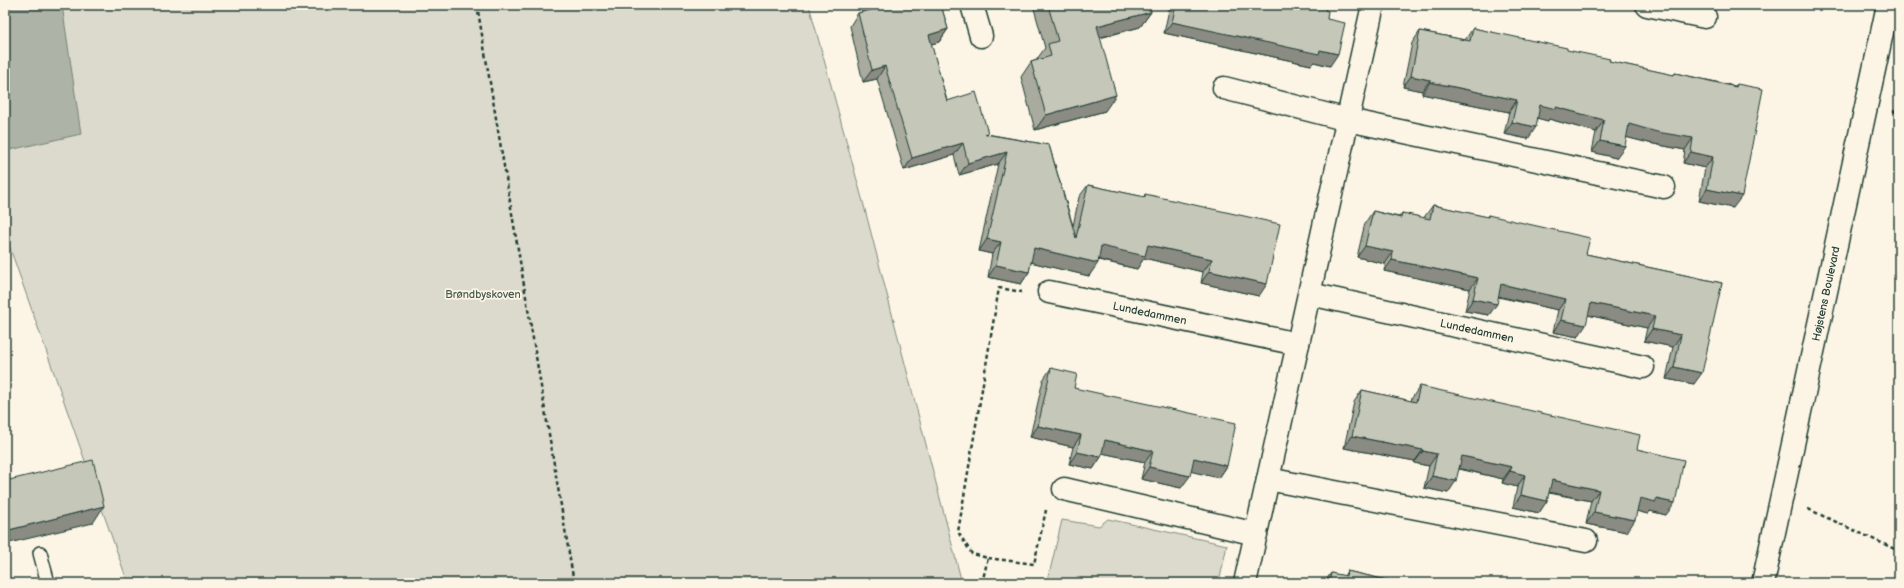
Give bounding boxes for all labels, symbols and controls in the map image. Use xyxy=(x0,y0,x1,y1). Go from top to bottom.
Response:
street label: Højstens Boulevard xyxy=(1809,245,1842,342)
park label: Brøndbyskoven xyxy=(445,288,521,301)
street label: Lundedammen xyxy=(1112,299,1188,327)
street label: Lundedammen xyxy=(1439,316,1515,345)

